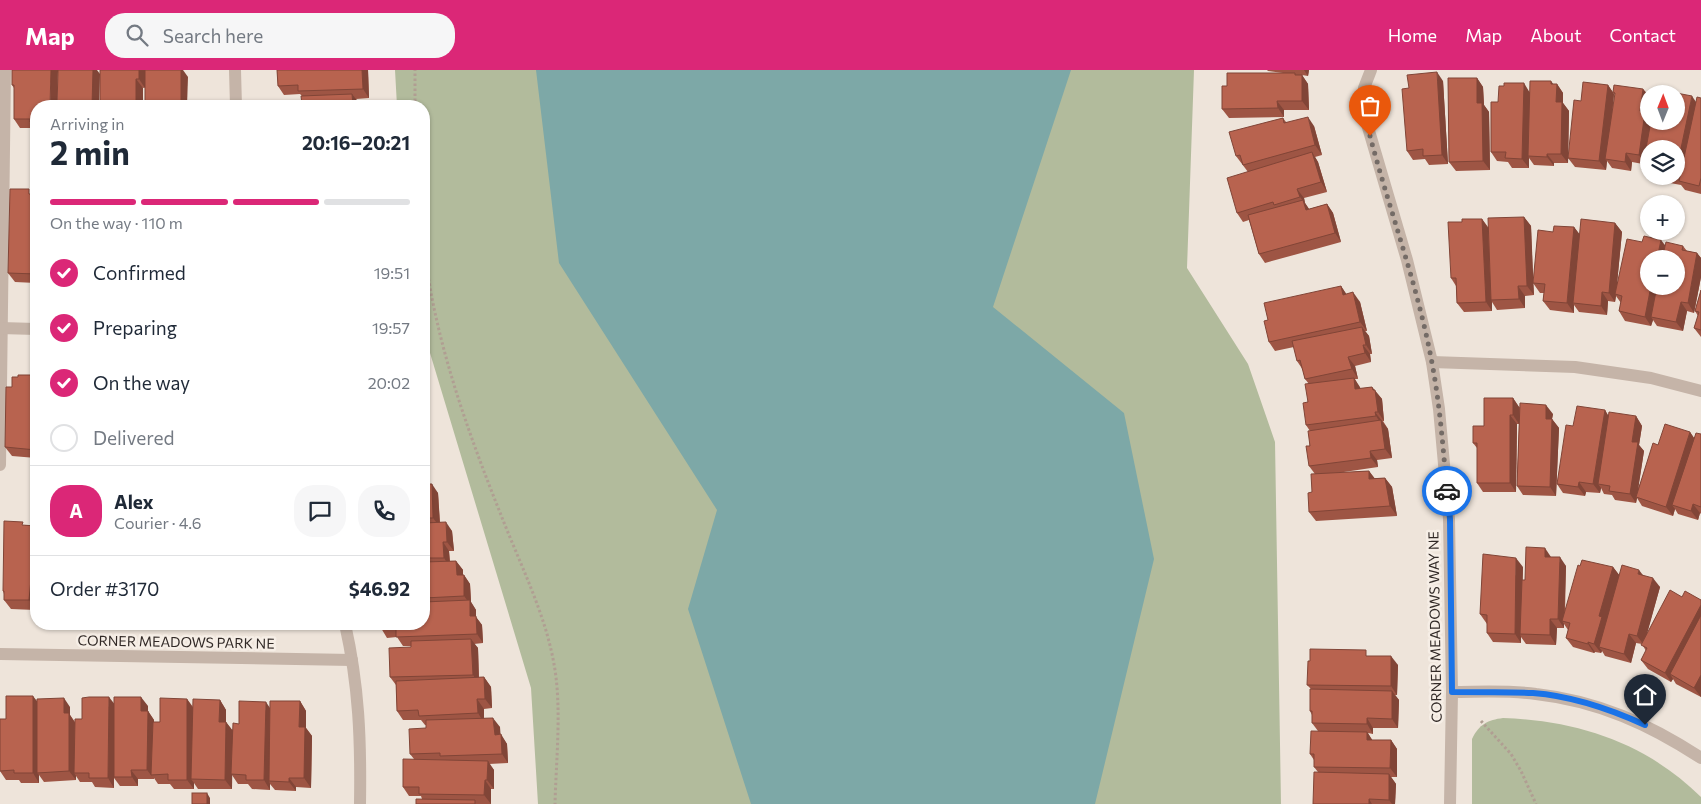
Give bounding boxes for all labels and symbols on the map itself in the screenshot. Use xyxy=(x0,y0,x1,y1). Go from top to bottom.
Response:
pin xyxy=(1349,85,1391,136)
north arrow xyxy=(1640,85,1685,130)
courier xyxy=(1422,466,1472,516)
street label: CORNER MEADOWS WAY NE xyxy=(1424,531,1445,723)
street label: CORNER MEADOWS PARK NE xyxy=(77,631,275,652)
pin xyxy=(1624,674,1666,725)

